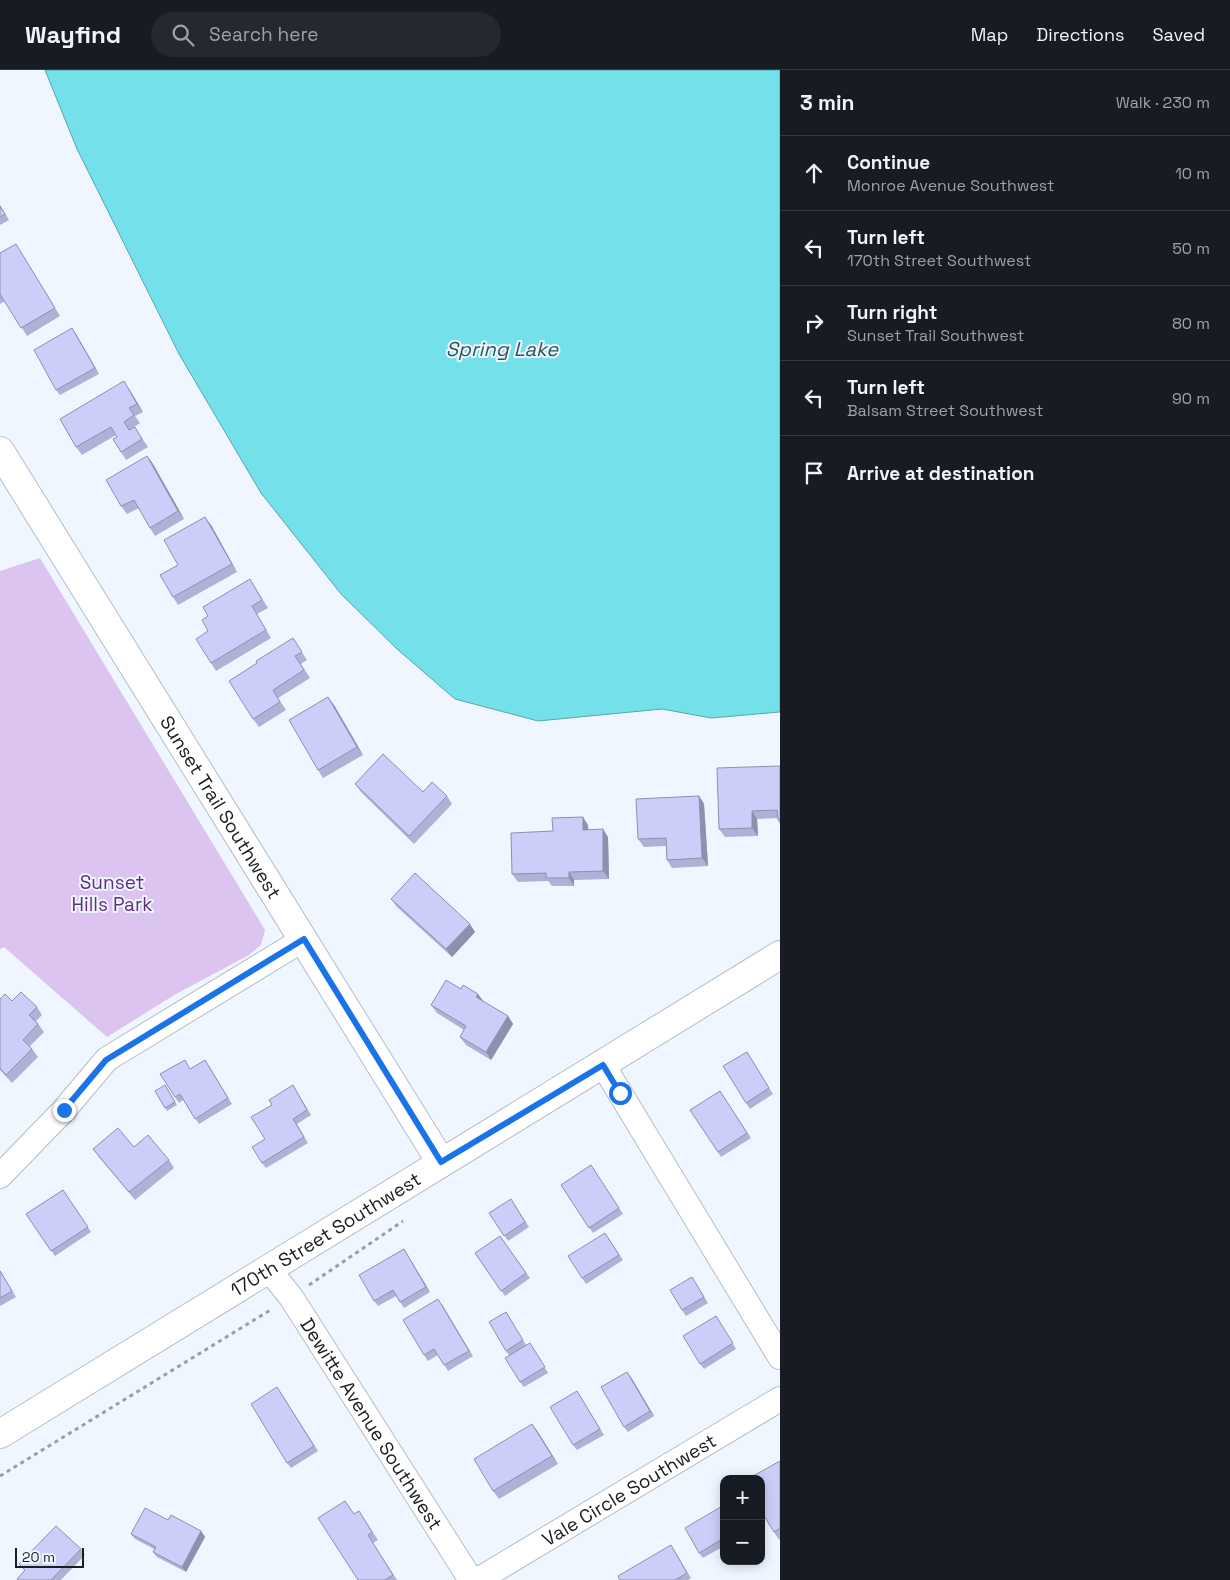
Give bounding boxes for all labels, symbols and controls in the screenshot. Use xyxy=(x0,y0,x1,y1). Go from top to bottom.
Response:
search box xyxy=(151,12,501,57)
text: Wayfind xyxy=(25,19,121,50)
icon: search xyxy=(169,21,197,49)
text: Search here xyxy=(209,22,319,47)
text: Map xyxy=(971,23,1008,46)
text: Directions xyxy=(1036,23,1125,46)
text: Saved xyxy=(1153,23,1205,46)
text: 3 min xyxy=(800,89,855,116)
text: Walk · 230 m xyxy=(1116,92,1210,113)
text: Continue xyxy=(847,150,930,175)
icon: ahead xyxy=(800,159,828,187)
text: 10 m xyxy=(1175,163,1210,184)
text: Monroe Avenue Southwest xyxy=(847,175,1054,196)
text: Turn left xyxy=(847,225,925,250)
icon: left xyxy=(800,234,828,262)
text: 50 m xyxy=(1172,238,1210,259)
text: 170th Street Southwest xyxy=(847,250,1031,271)
text: Turn right xyxy=(847,300,937,325)
icon: right xyxy=(800,309,828,337)
text: 80 m xyxy=(1172,313,1210,334)
text: Sunset Trail Southwest xyxy=(847,325,1024,346)
water label: Spring Lake xyxy=(446,336,559,362)
text: Turn left xyxy=(847,375,925,400)
icon: left xyxy=(800,384,828,412)
text: 90 m xyxy=(1172,388,1210,409)
text: Balsam Street Southwest xyxy=(847,400,1043,421)
icon: arrive xyxy=(800,459,828,487)
text: Arrive at destination xyxy=(847,461,1035,486)
street label: Sunset Trail Southwest xyxy=(154,711,287,904)
park label: Sunset Hills Park xyxy=(72,870,152,917)
route start xyxy=(609,1082,632,1105)
route end xyxy=(53,1099,76,1122)
street label: 170th Street Southwest xyxy=(226,1167,426,1303)
street label: Dewitte Avenue Southwest xyxy=(294,1313,448,1535)
street label: Vale Circle Southwest xyxy=(538,1428,721,1552)
map controls xyxy=(720,1475,765,1565)
button: + xyxy=(720,1475,765,1520)
button: − xyxy=(720,1520,765,1565)
scale bar xyxy=(15,1545,84,1568)
text: 20 m xyxy=(22,1548,55,1566)

